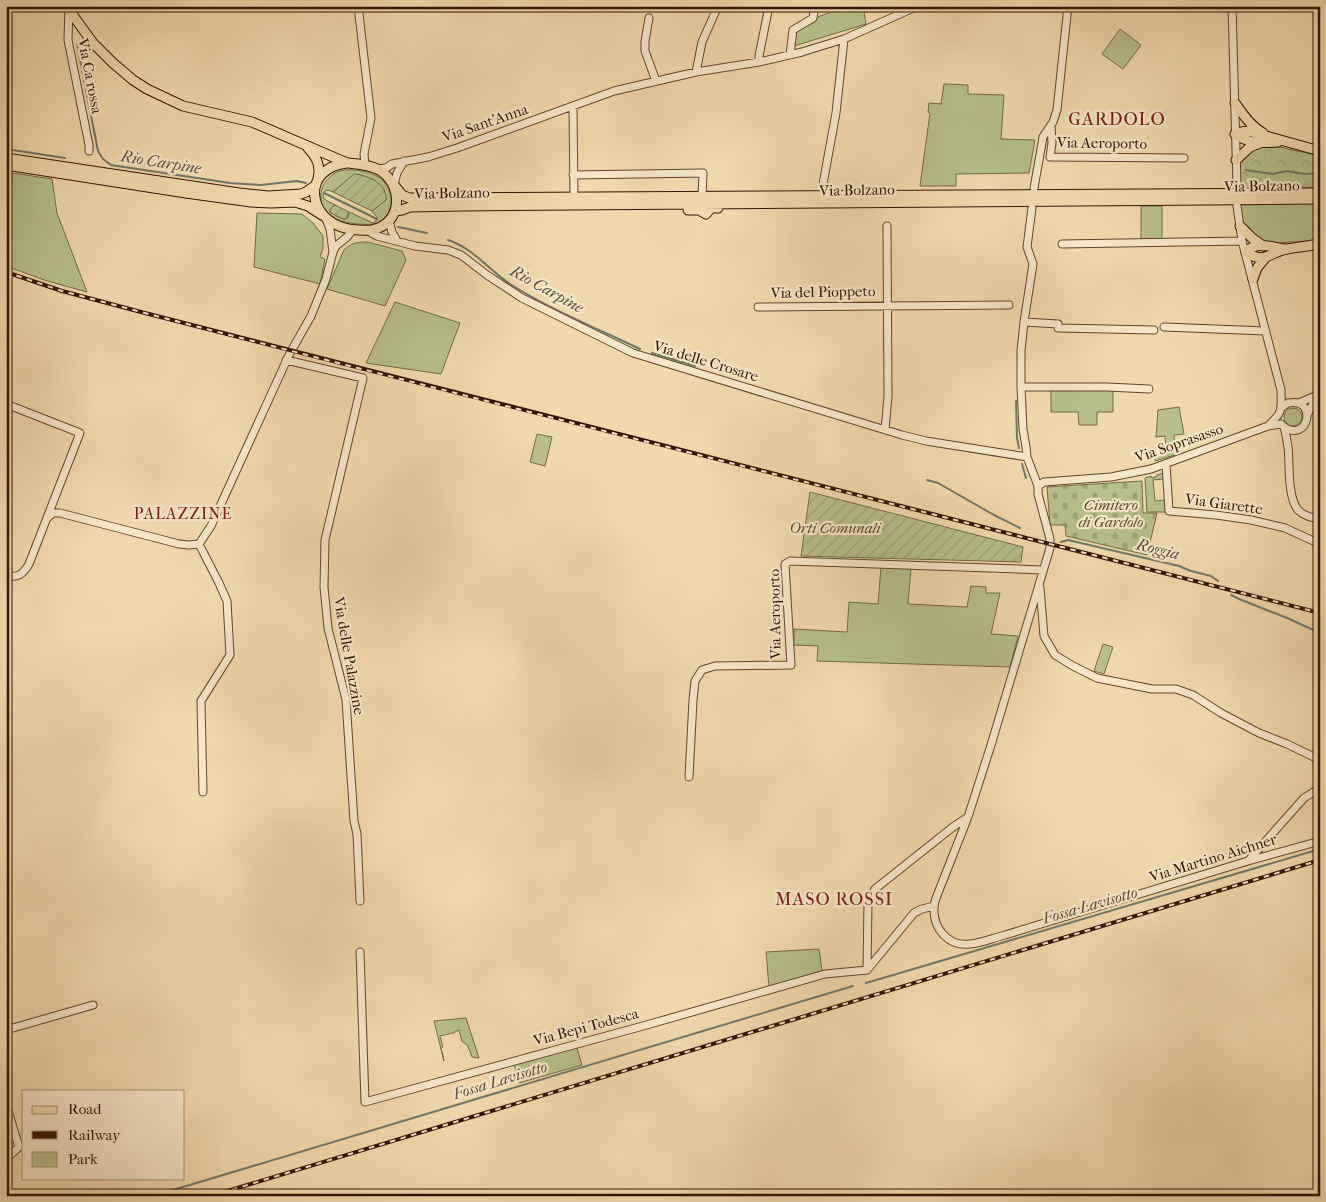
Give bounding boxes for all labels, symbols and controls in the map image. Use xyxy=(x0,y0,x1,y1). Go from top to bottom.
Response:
street label: Via Ca rossa xyxy=(74,36,106,116)
street label: Via Sant'Anna xyxy=(439,100,531,146)
district label: GARDOLO xyxy=(1068,109,1166,130)
street label: Via Aeroporto xyxy=(1056,133,1148,153)
water label: Rio Carpine xyxy=(119,146,203,178)
street label: Via Bolzano xyxy=(1223,176,1300,196)
street label: Via Bolzano xyxy=(818,180,895,200)
street label: Via Bolzano xyxy=(413,183,490,203)
water label: Rio Carpine xyxy=(506,261,588,317)
street label: Via del Pioppeto xyxy=(769,282,876,302)
street label: Via delle Crosare xyxy=(650,336,761,386)
street label: Via Soprasasso xyxy=(1132,419,1226,467)
street label: Via Giarette xyxy=(1183,490,1265,518)
park label: Cimitero di Gardolo xyxy=(1079,496,1143,531)
district label: PALAZZINE xyxy=(134,504,232,523)
park label: Orti Comunali xyxy=(789,519,882,537)
water label: Roggia xyxy=(1134,534,1181,563)
street label: Via Aeroporto xyxy=(765,568,785,660)
street label: Via delle Palazzine xyxy=(330,595,368,717)
street label: Via Martino Aichner xyxy=(1146,830,1279,886)
water label: Fossa Lavisotto xyxy=(1039,882,1140,928)
district label: MASO ROSSI xyxy=(775,889,893,910)
street label: Via Bepi Todesca xyxy=(530,1004,642,1050)
water label: Fossa Lavisotto xyxy=(450,1057,550,1104)
legend xyxy=(22,1090,185,1180)
text: Road xyxy=(68,1100,102,1118)
text: Railway xyxy=(68,1126,121,1144)
text: Park xyxy=(68,1150,98,1168)

